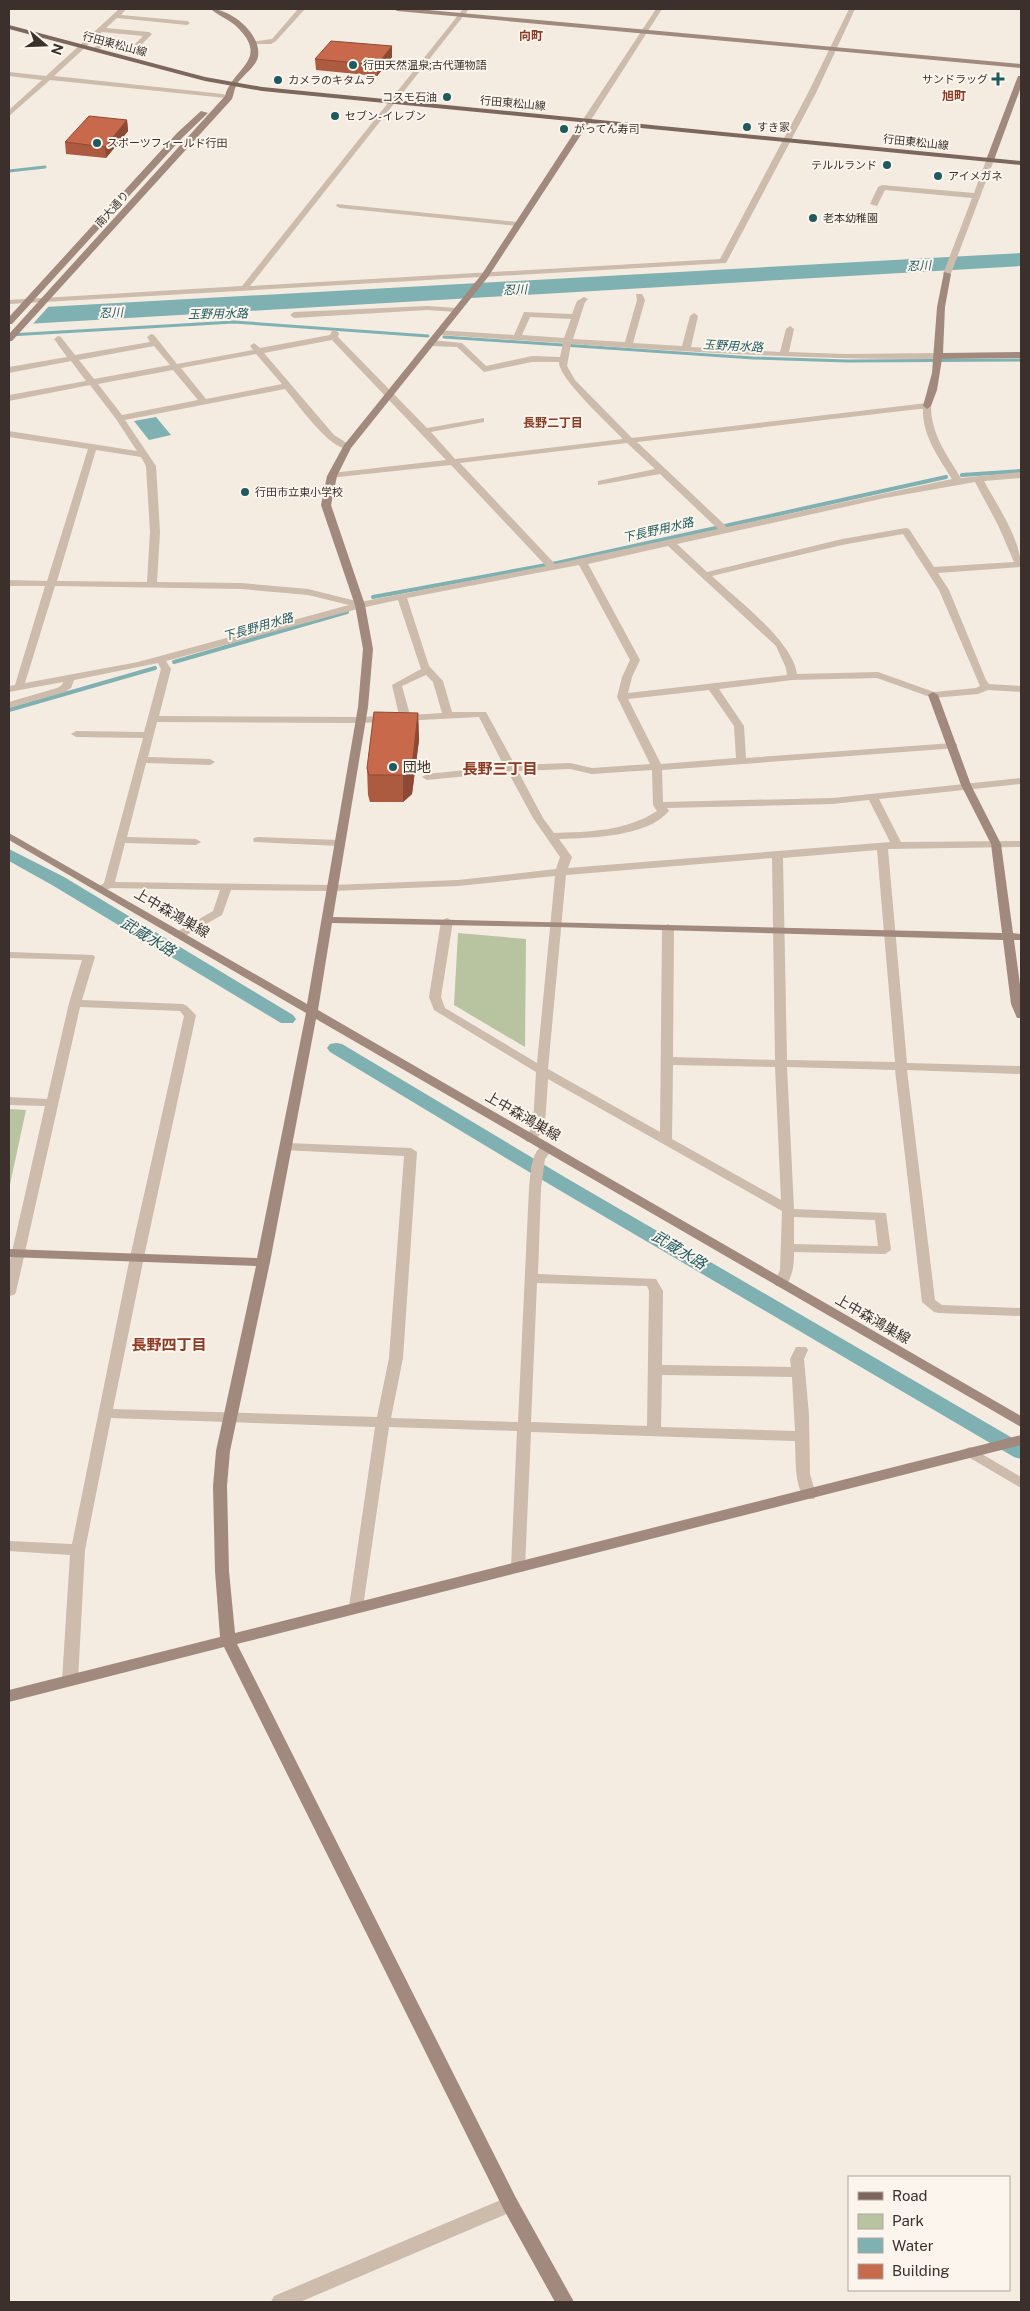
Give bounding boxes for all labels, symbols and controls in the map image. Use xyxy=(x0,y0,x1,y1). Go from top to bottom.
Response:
north arrow xyxy=(20,20,70,70)
district label: 向町 xyxy=(519,29,543,43)
street label: 行田東松山線 xyxy=(82,30,148,58)
text: N xyxy=(48,41,67,57)
marker: 行田天然温泉;古代蓮物語 xyxy=(347,59,359,71)
place label: 行田天然温泉;古代蓮物語 xyxy=(363,59,487,71)
place label: サンドラッグ xyxy=(922,73,988,85)
marker: サンドラッグ xyxy=(992,73,1004,85)
marker: カメラのキタムラ xyxy=(272,74,284,86)
place label: カメラのキタムラ xyxy=(288,74,375,86)
district label: 旭町 xyxy=(942,89,966,103)
place label: コスモ石油 xyxy=(382,91,437,103)
marker: コスモ石油 xyxy=(441,91,453,103)
street label: 行田東松山線 xyxy=(480,94,546,112)
marker: セブン-イレブン xyxy=(329,110,341,122)
place label: セブン-イレブン xyxy=(345,110,426,122)
marker: すき家 xyxy=(741,121,753,133)
place label: すき家 xyxy=(757,121,790,133)
marker: がってん寿司 xyxy=(558,123,570,135)
place label: がってん寿司 xyxy=(574,123,639,135)
street label: 行田東松山線 xyxy=(883,133,949,151)
marker: スポーツフィールド行田 xyxy=(91,137,103,149)
place label: スポーツフィールド行田 xyxy=(107,137,228,149)
place label: テルルランド xyxy=(811,159,877,171)
marker: テルルランド xyxy=(881,159,893,171)
marker: アイメガネ xyxy=(932,170,944,182)
place label: アイメガネ xyxy=(948,170,1002,182)
street label: 南大通り xyxy=(93,189,131,229)
marker: 老本幼稚園 xyxy=(807,212,819,224)
place label: 老本幼稚園 xyxy=(823,212,878,224)
water label: 忍川 xyxy=(907,258,933,274)
water label: 忍川 xyxy=(503,282,529,298)
water label: 忍川 xyxy=(99,305,125,321)
water label: 玉野用水路 xyxy=(188,306,249,322)
water label: 玉野用水路 xyxy=(703,337,764,355)
district label: 長野二丁目 xyxy=(523,416,583,430)
marker: 行田市立東小学校 xyxy=(239,486,251,498)
place label: 行田市立東小学校 xyxy=(255,486,343,498)
water label: 下長野用水路 xyxy=(621,515,696,545)
water label: 下長野用水路 xyxy=(221,610,295,644)
place label: 団地 xyxy=(403,759,431,775)
district label: 長野三丁目 xyxy=(462,760,538,777)
marker: 団地 xyxy=(387,761,399,773)
street label: 上中森鴻巣線 xyxy=(132,885,212,941)
water label: 武蔵水路 xyxy=(118,914,180,960)
street label: 上中森鴻巣線 xyxy=(483,1088,563,1144)
water label: 武蔵水路 xyxy=(649,1227,711,1273)
street label: 上中森鴻巣線 xyxy=(833,1291,913,1347)
district label: 長野四丁目 xyxy=(131,1336,207,1353)
legend xyxy=(848,2176,1010,2291)
text: Road xyxy=(892,2187,928,2204)
text: Park xyxy=(892,2212,924,2229)
text: Water xyxy=(892,2237,934,2254)
text: Building xyxy=(892,2262,950,2279)

